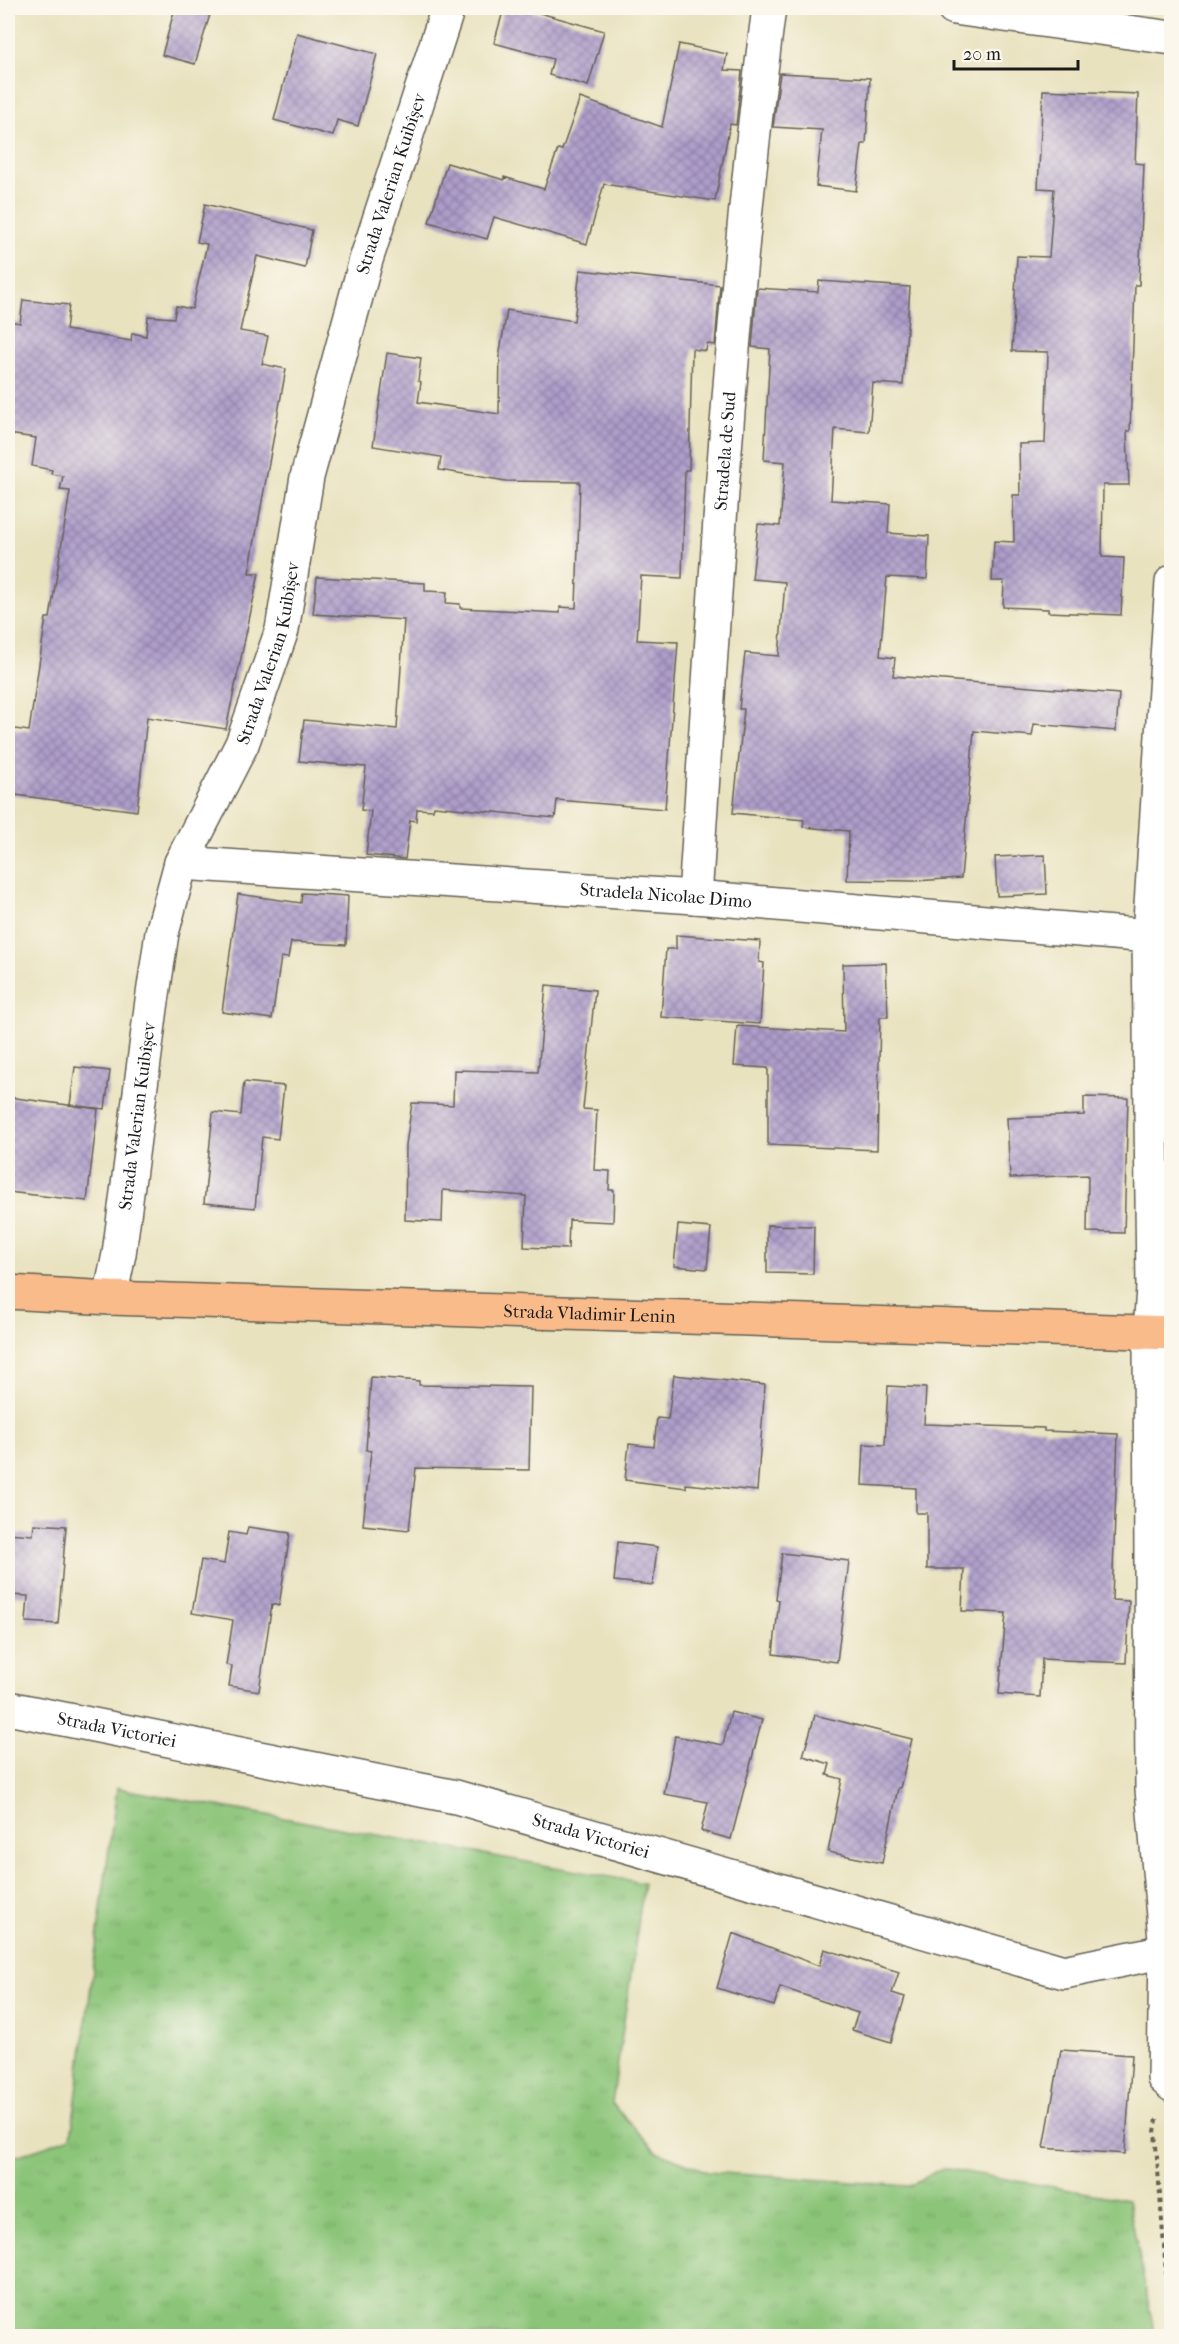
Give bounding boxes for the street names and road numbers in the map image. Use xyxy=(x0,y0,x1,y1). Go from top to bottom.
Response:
street label: Strada Valerian Kuibîșev xyxy=(352,90,430,277)
street label: Stradela de Sud xyxy=(710,391,740,511)
street label: Strada Valerian Kuibîșev xyxy=(232,560,304,747)
street label: Stradela Nicolae Dimo xyxy=(579,879,753,912)
street label: Strada Valerian Kuibîșev xyxy=(114,1020,160,1211)
street label: Strada Vladimir Lenin xyxy=(503,1300,676,1327)
street label: Strada Victoriei xyxy=(55,1708,179,1752)
street label: Strada Victoriei xyxy=(530,1809,653,1863)

